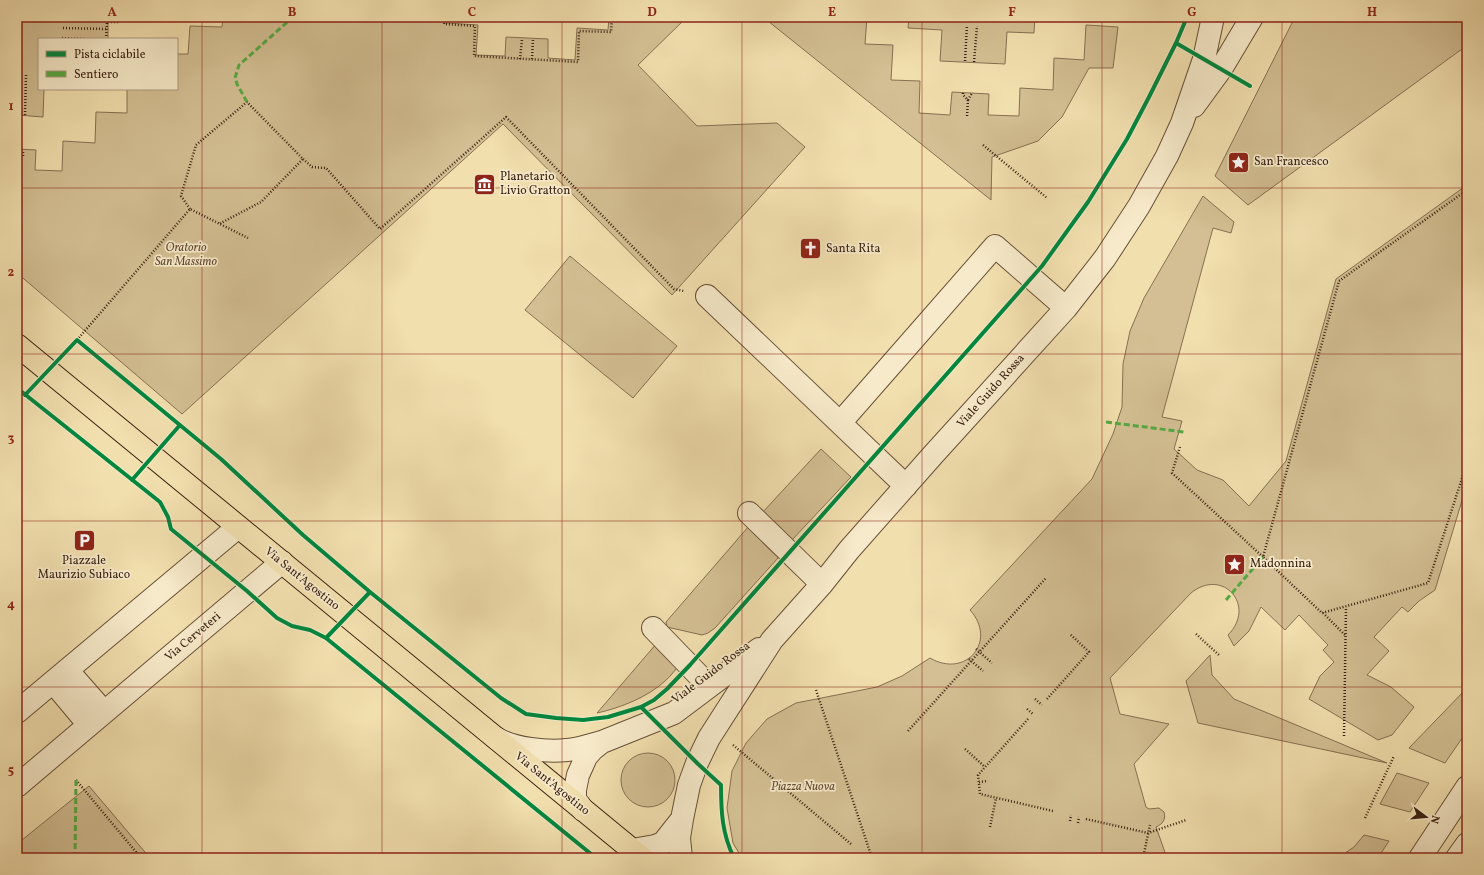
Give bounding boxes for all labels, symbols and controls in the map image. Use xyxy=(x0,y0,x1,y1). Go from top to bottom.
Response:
text: A xyxy=(107,4,117,22)
text: B xyxy=(288,4,297,22)
text: C xyxy=(468,4,476,22)
text: D xyxy=(647,4,657,22)
text: E xyxy=(828,4,836,22)
text: F xyxy=(1008,4,1016,22)
text: G xyxy=(1187,4,1197,22)
text: H xyxy=(1367,4,1377,22)
legend xyxy=(38,38,178,90)
text: Pista ciclabile xyxy=(74,47,146,63)
text: Sentiero xyxy=(74,67,118,83)
text: 1 xyxy=(8,98,14,116)
place icon: San Francesco xyxy=(1226,149,1252,175)
place label: San Francesco xyxy=(1254,154,1329,170)
place label: Planetario Livio Gratton xyxy=(500,169,570,199)
museum icon: Planetario Livio Gratton xyxy=(471,171,497,197)
church icon: Santa Rita xyxy=(797,236,823,262)
park label: Oratorio San Massimo xyxy=(155,240,217,270)
place label: Santa Rita xyxy=(826,241,880,257)
text: 2 xyxy=(8,264,15,282)
street label: Viale Guido Rossa xyxy=(954,351,1028,431)
text: 3 xyxy=(8,430,15,448)
parking icon: Piazzale Maurizio Subiaco xyxy=(71,527,97,553)
street label: Via Sant'Agostino xyxy=(261,544,343,614)
place icon: Madonnina xyxy=(1222,551,1248,577)
place label: Piazzale Maurizio Subiaco xyxy=(38,553,130,583)
place label: Madonnina xyxy=(1250,556,1311,572)
text: 4 xyxy=(7,596,15,614)
street label: Via Cerveteri xyxy=(162,609,225,665)
street label: Viale Guido Rossa xyxy=(669,638,753,708)
street label: Via Sant'Agostino xyxy=(511,749,593,819)
text: 5 xyxy=(8,762,14,780)
park label: Piazza Nuova xyxy=(771,779,835,795)
north arrow xyxy=(1406,797,1446,837)
text: N xyxy=(1426,813,1442,825)

